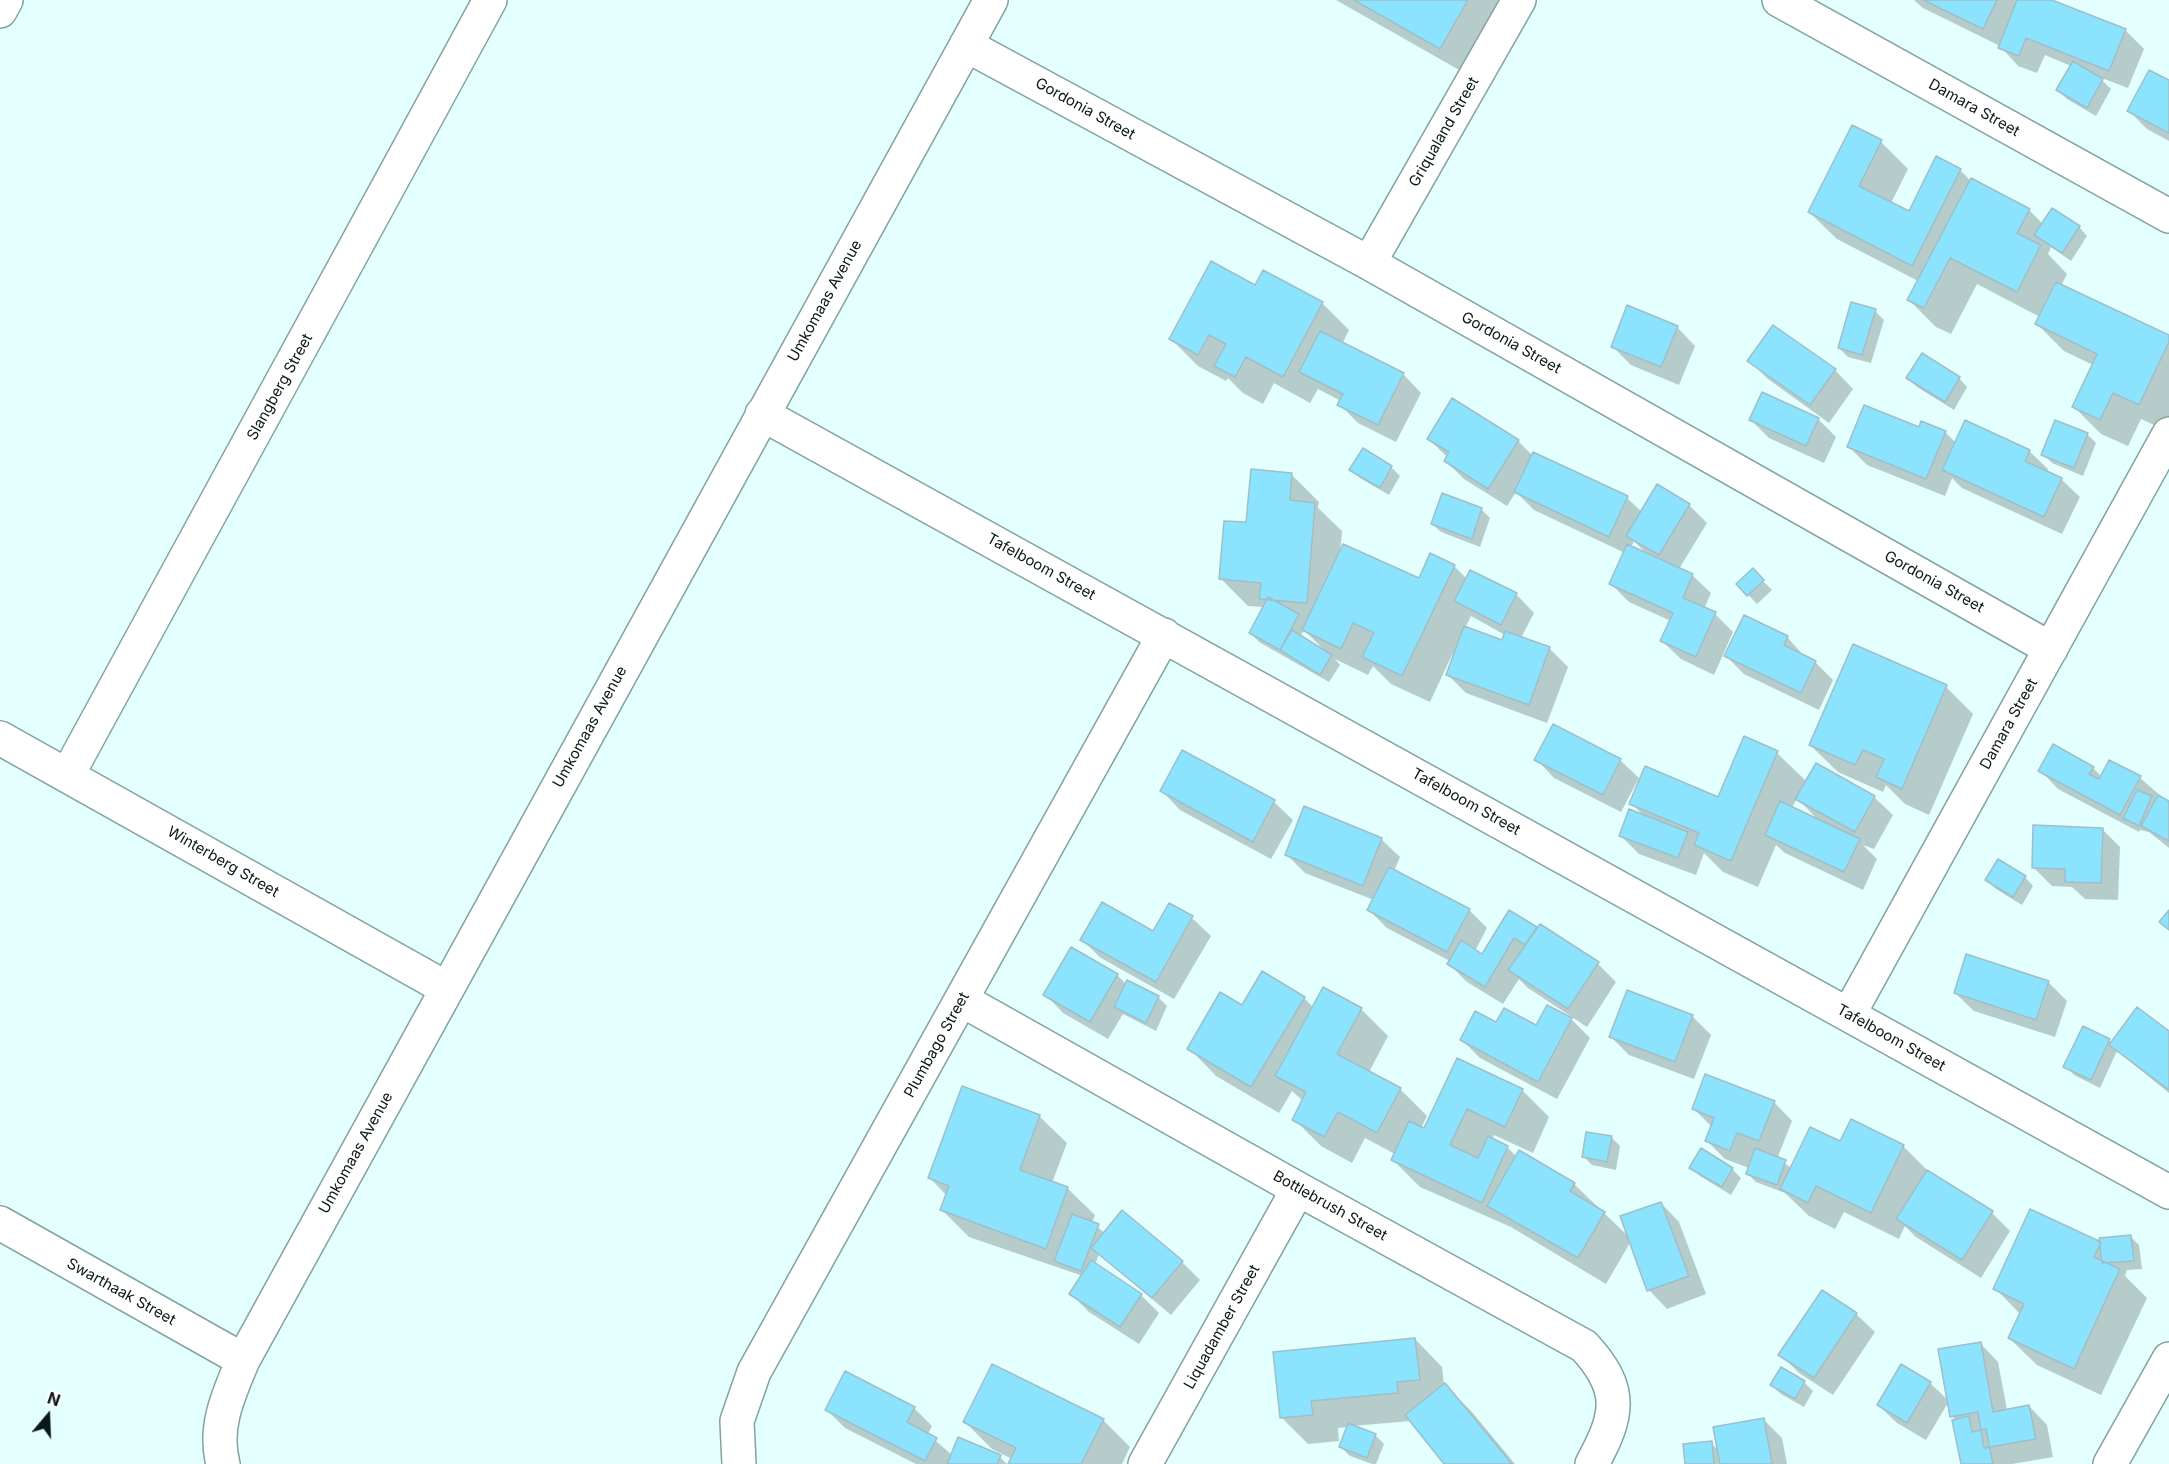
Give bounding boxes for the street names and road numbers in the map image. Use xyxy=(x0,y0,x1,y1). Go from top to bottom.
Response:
street label: Gordonia Street xyxy=(1032,74,1138,144)
street label: Griqualand Street xyxy=(1405,74,1483,190)
street label: Damara Street xyxy=(1925,76,2023,140)
street label: Umkomaas Avenue xyxy=(784,237,866,365)
street label: Gordonia Street xyxy=(1458,308,1564,378)
street label: Slangberg Street xyxy=(243,331,317,443)
street label: Tafelboom Street xyxy=(984,530,1098,604)
street label: Gordonia Street xyxy=(1881,547,1987,617)
street label: Umkomaas Avenue xyxy=(549,663,631,791)
street label: Damara Street xyxy=(1977,675,2041,773)
street label: Tafelboom Street xyxy=(1409,765,1523,839)
street label: Winterberg Street xyxy=(164,823,282,901)
street label: Plumbago Street xyxy=(901,989,973,1101)
street label: Tafelboom Street xyxy=(1834,1001,1948,1075)
street label: Umkomaas Avenue xyxy=(315,1089,397,1217)
street label: Bottlebrush Street xyxy=(1270,1167,1390,1245)
street label: Swarthaak Street xyxy=(63,1255,179,1329)
street label: Liquadamber Street xyxy=(1180,1262,1264,1392)

